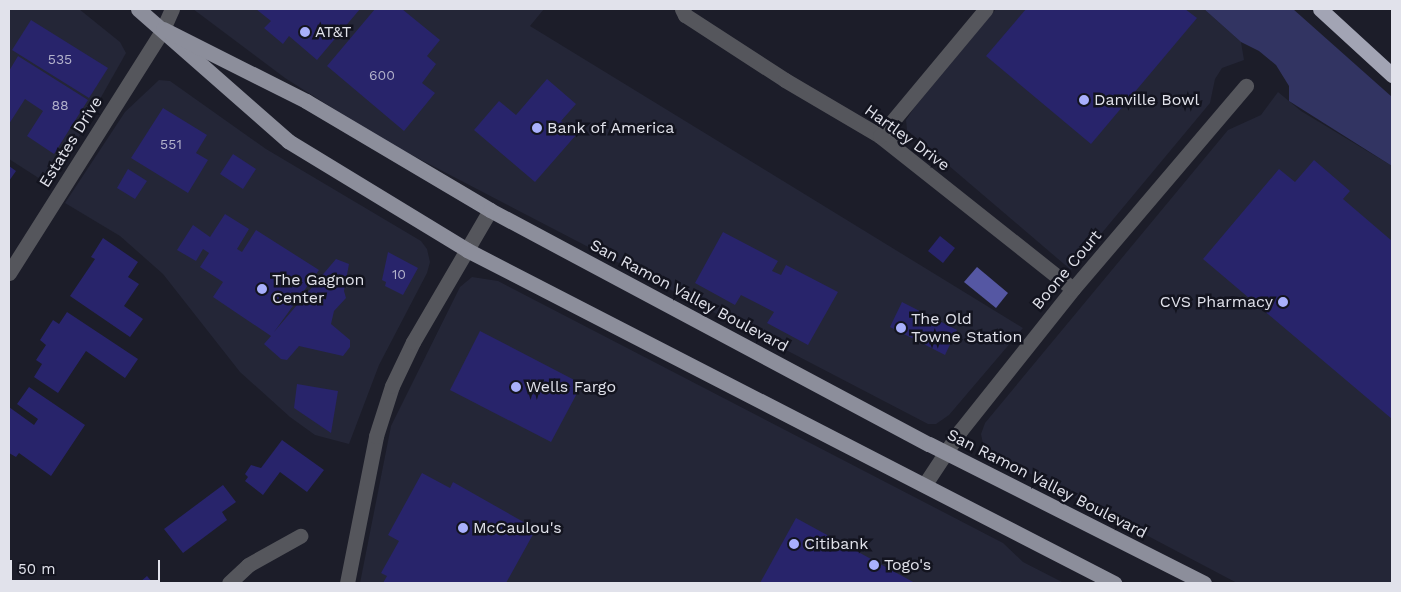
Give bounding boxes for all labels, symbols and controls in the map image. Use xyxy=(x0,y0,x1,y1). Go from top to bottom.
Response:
place label: AT&T xyxy=(315,22,351,42)
marker: AT&T xyxy=(299,26,311,38)
house number: 535 xyxy=(48,51,72,67)
house number: 600 xyxy=(369,67,395,83)
place label: Danville Bowl xyxy=(1094,90,1199,110)
street label: Estates Drive xyxy=(35,93,107,191)
marker: Danville Bowl xyxy=(1078,94,1090,106)
house number: 88 xyxy=(51,97,69,113)
street label: Hartley Drive xyxy=(861,101,953,175)
place label: Bank of America xyxy=(547,118,676,138)
marker: Bank of America xyxy=(531,122,543,134)
house number: 551 xyxy=(160,136,182,152)
street label: Boone Court xyxy=(1028,227,1106,313)
street label: San Ramon Valley Boulevard xyxy=(586,235,792,357)
house number: 10 xyxy=(392,266,406,282)
place label: The Gagnon Center xyxy=(272,270,364,308)
marker: The Gagnon Center xyxy=(256,283,268,295)
place label: CVS Pharmacy xyxy=(1160,292,1273,312)
marker: CVS Pharmacy xyxy=(1277,296,1289,308)
place label: The Old Towne Station xyxy=(911,309,1022,347)
marker: The Old Towne Station xyxy=(895,322,907,334)
place label: Wells Fargo xyxy=(526,377,616,397)
marker: Wells Fargo xyxy=(510,381,522,393)
street label: San Ramon Valley Boulevard xyxy=(944,425,1150,543)
place label: McCaulou's xyxy=(473,518,562,538)
marker: McCaulou's xyxy=(457,522,469,534)
place label: Citibank xyxy=(804,534,868,554)
marker: Citibank xyxy=(788,538,800,550)
scale bar xyxy=(12,550,162,582)
place label: Togo's xyxy=(884,555,931,575)
marker: Togo's xyxy=(868,559,880,571)
text: 50 m xyxy=(18,560,55,578)

